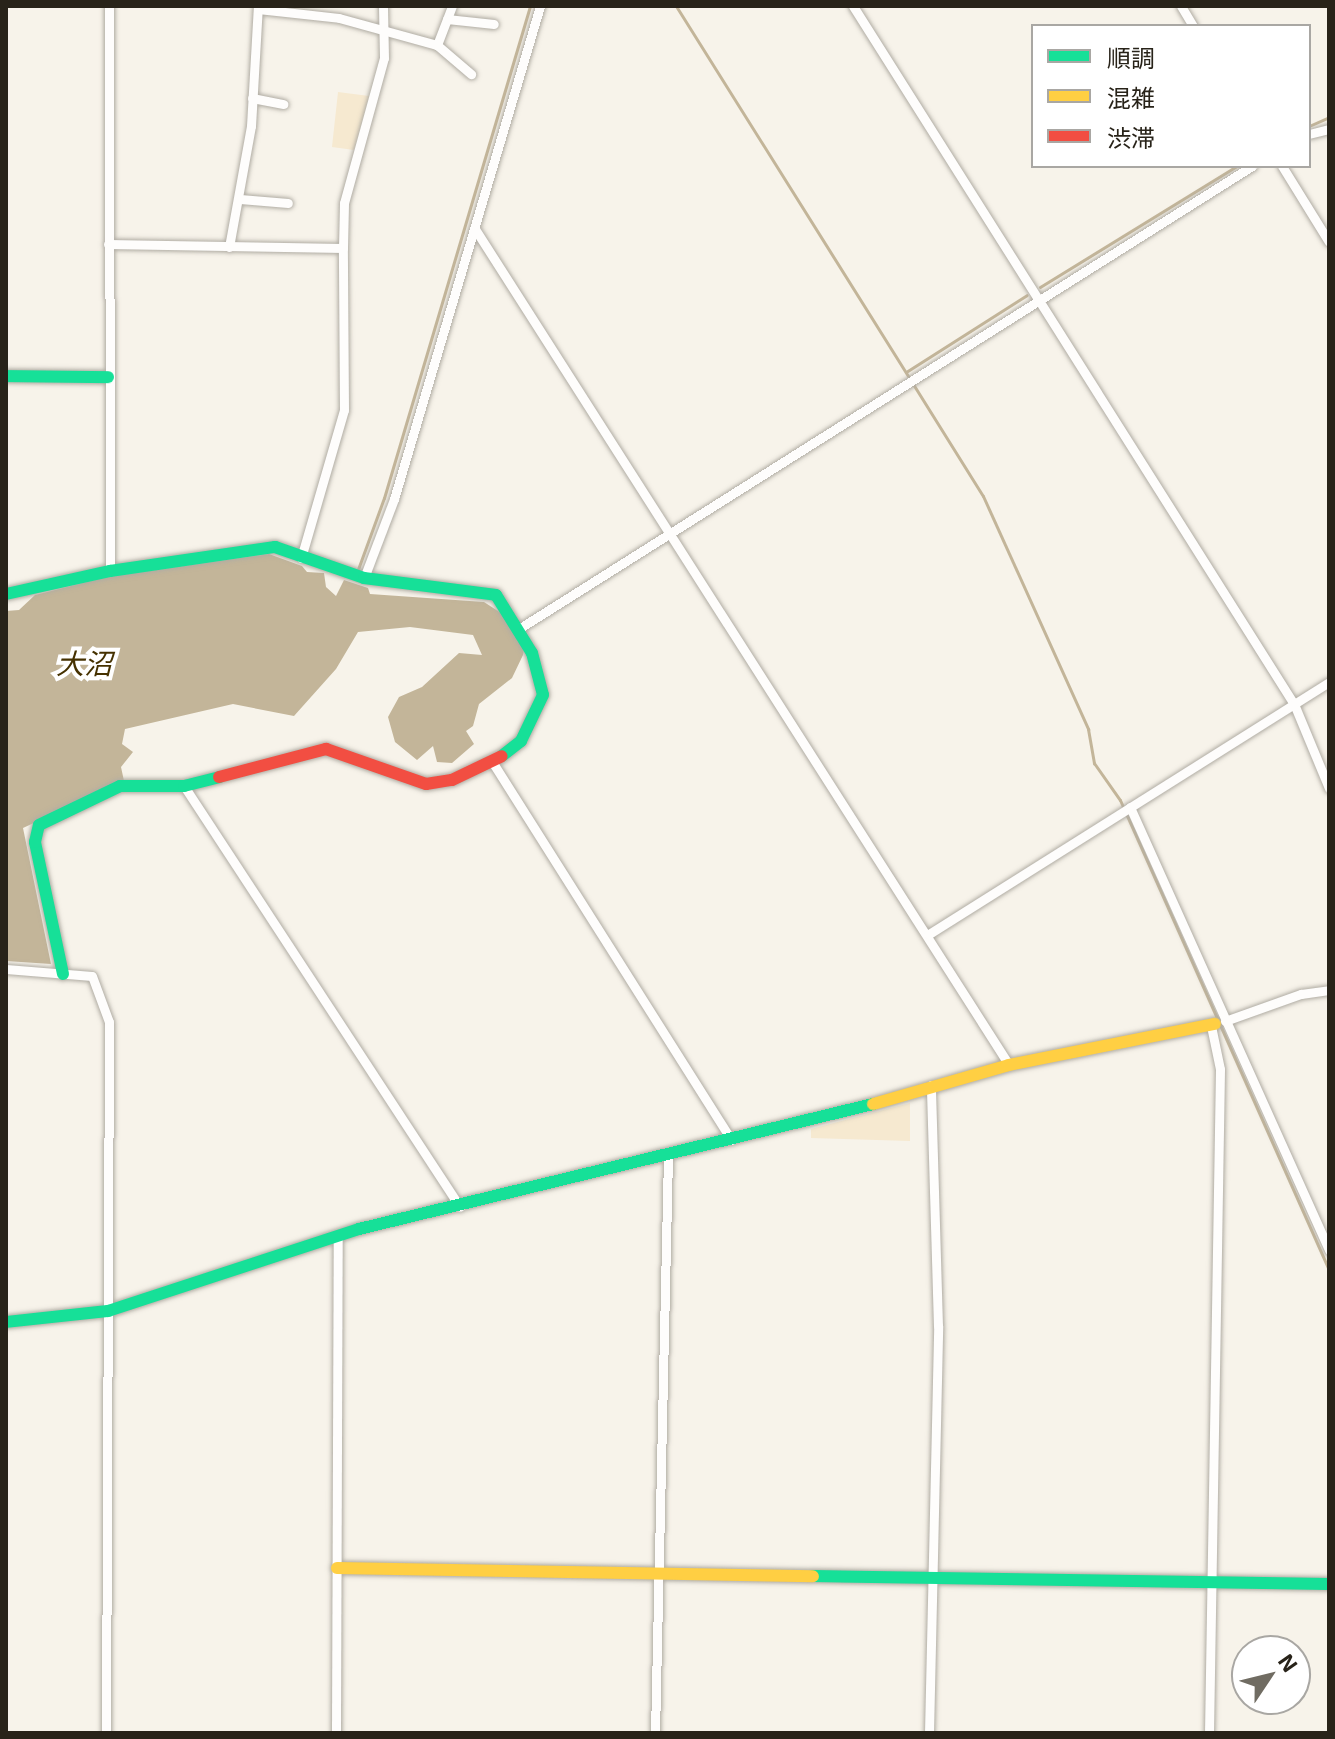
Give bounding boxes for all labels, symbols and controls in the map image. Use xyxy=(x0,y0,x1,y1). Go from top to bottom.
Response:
legend xyxy=(1031,24,1311,168)
text: 順調 xyxy=(1107,43,1155,72)
text: 混雑 xyxy=(1107,83,1155,112)
text: 渋滞 xyxy=(1107,123,1155,152)
water label: 大沼 xyxy=(56,646,112,680)
north arrow xyxy=(1231,1635,1311,1715)
text: N xyxy=(1274,1648,1304,1676)

